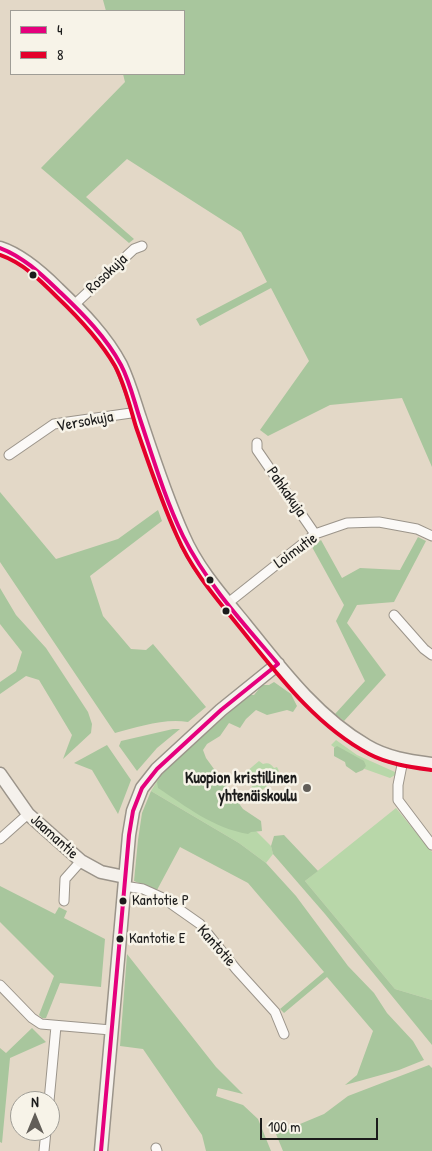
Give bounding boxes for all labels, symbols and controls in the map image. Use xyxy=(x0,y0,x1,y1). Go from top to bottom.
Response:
legend xyxy=(10,10,185,75)
text: 4 xyxy=(57,19,63,40)
text: 8 xyxy=(57,44,64,65)
street label: Rosokuja xyxy=(82,250,132,298)
unlabelled marker xyxy=(28,270,38,280)
street label: Versokuja xyxy=(55,408,115,436)
street label: Pahkakuja xyxy=(262,463,310,521)
street label: Loimutie xyxy=(271,529,321,573)
unlabelled marker xyxy=(205,575,215,585)
unlabelled marker xyxy=(221,606,231,616)
place label: Kuopion kristillinen yhtenäiskoulu xyxy=(185,769,297,807)
marker: Kuopion kristillinen yhtenäiskoulu xyxy=(301,782,313,794)
street label: Jaamantie xyxy=(26,810,82,864)
place label: Kantotie P xyxy=(132,892,189,910)
marker: Kantotie P xyxy=(118,896,128,906)
street label: Kantotie xyxy=(193,921,239,971)
place label: Kantotie E xyxy=(129,930,185,948)
marker: Kantotie E xyxy=(115,934,125,944)
north arrow xyxy=(10,1091,60,1141)
text: N xyxy=(31,1092,39,1111)
scale bar xyxy=(262,1108,380,1140)
text: 100 m xyxy=(268,1116,301,1137)

